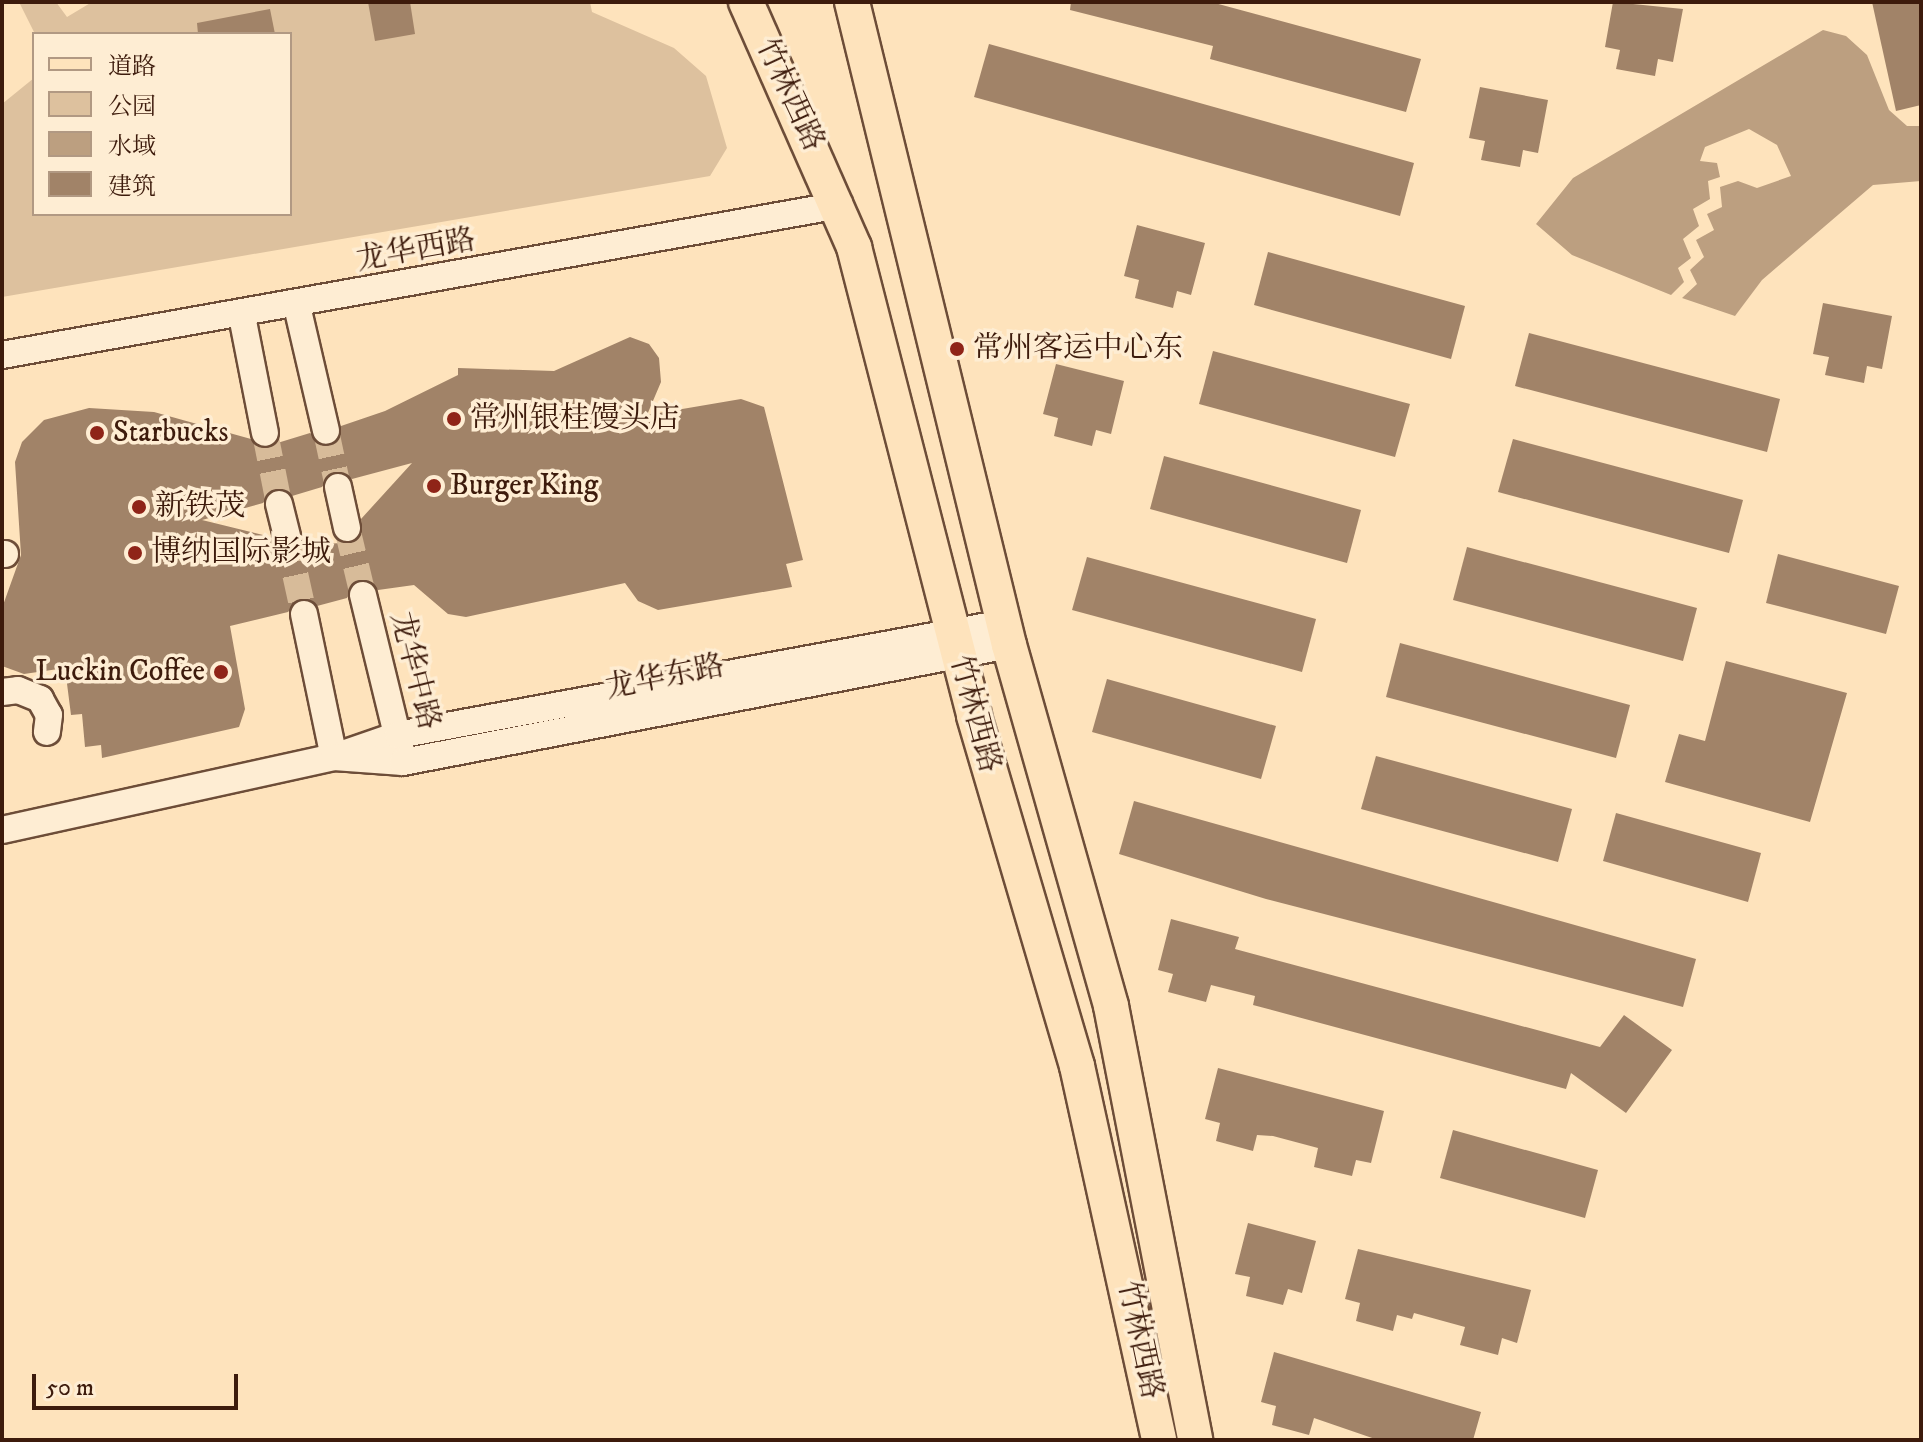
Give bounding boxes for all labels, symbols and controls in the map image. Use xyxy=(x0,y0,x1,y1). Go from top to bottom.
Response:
legend xyxy=(32,32,292,216)
street label: 竹林西路 xyxy=(747,33,831,157)
text: 道路 xyxy=(108,52,156,82)
text: 公园 xyxy=(108,92,156,122)
text: 水域 xyxy=(108,132,156,162)
text: 建筑 xyxy=(108,172,156,202)
street label: 龙华西路 xyxy=(354,223,478,279)
place label: 常州客运中心东 xyxy=(973,331,1183,367)
marker: 常州客运中心东 xyxy=(948,340,966,358)
place label: 常州银桂馒头店 xyxy=(470,401,680,437)
marker: 常州银桂馒头店 xyxy=(445,410,463,428)
place label: Starbucks xyxy=(113,415,229,451)
marker: Starbucks xyxy=(88,424,106,442)
place label: Burger King xyxy=(450,468,598,504)
marker: Burger King xyxy=(425,477,443,495)
place label: 新铁茂 xyxy=(155,489,245,525)
marker: 新铁茂 xyxy=(130,498,148,516)
place label: 博纳国际影城 xyxy=(151,535,331,571)
marker: 博纳国际影城 xyxy=(126,544,144,562)
street label: 龙华中路 xyxy=(382,608,446,734)
street label: 龙华东路 xyxy=(603,649,727,707)
street label: 竹林西路 xyxy=(941,651,1007,777)
place label: Luckin Coffee xyxy=(35,654,205,690)
marker: Luckin Coffee xyxy=(212,663,230,681)
street label: 竹林西路 xyxy=(1109,1278,1169,1402)
scale bar xyxy=(36,1358,242,1408)
text: 50 m xyxy=(46,1373,94,1403)

